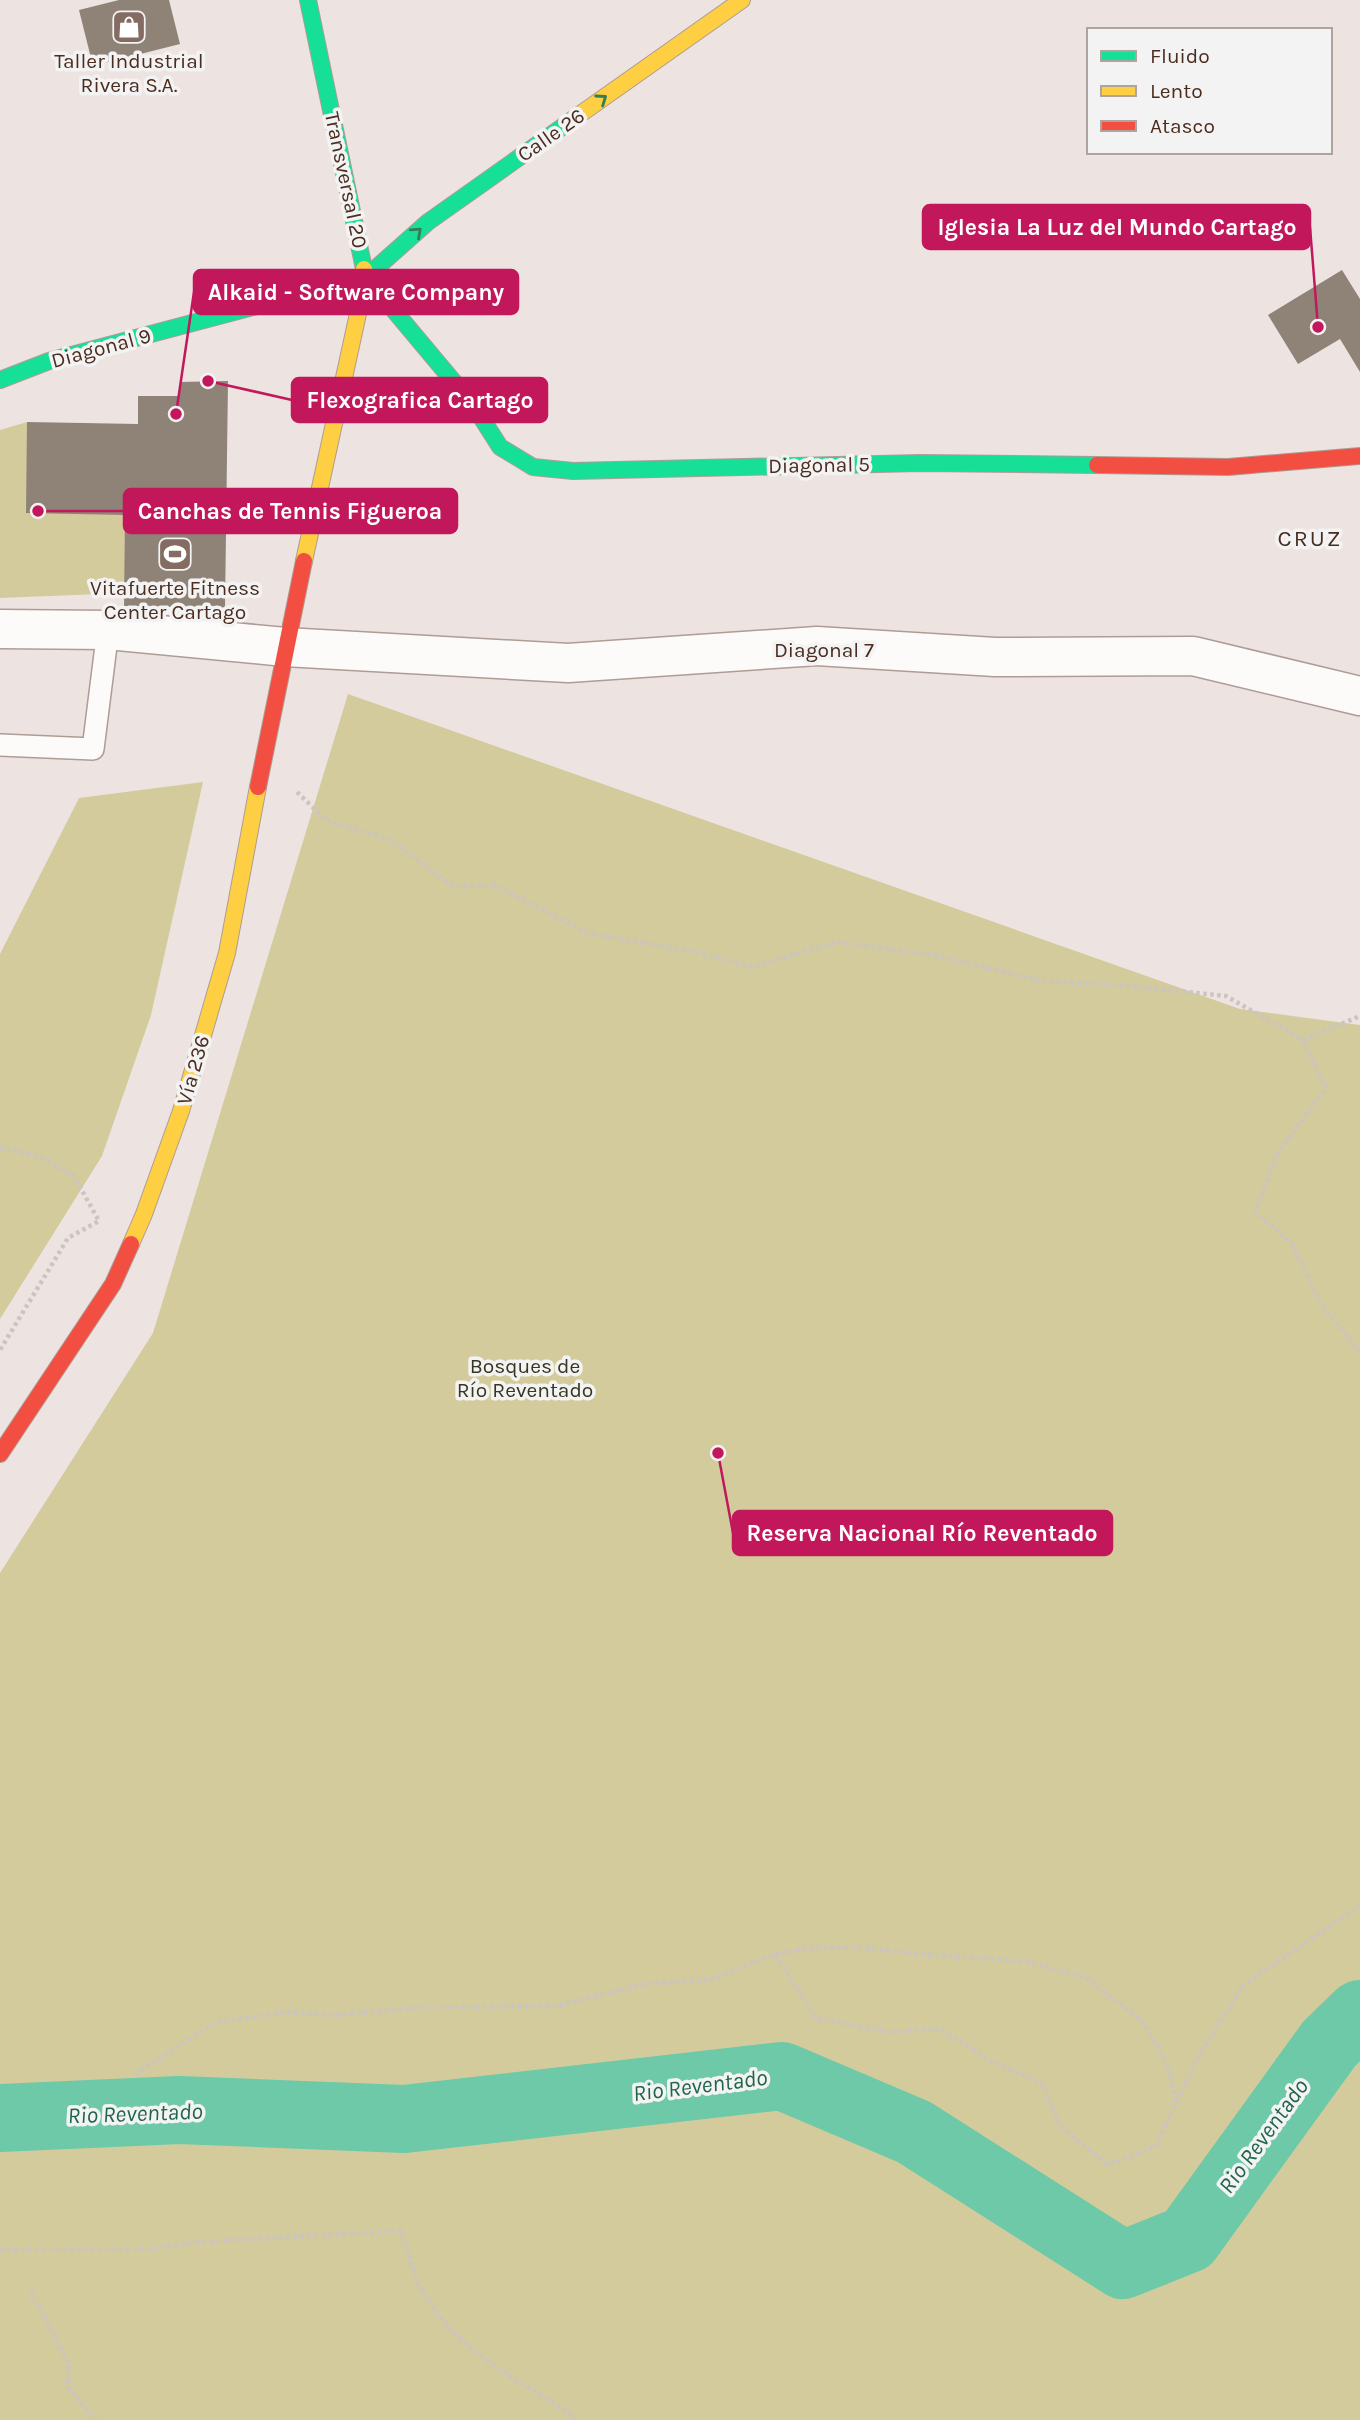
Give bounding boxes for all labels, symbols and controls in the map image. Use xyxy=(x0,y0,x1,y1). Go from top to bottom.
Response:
shop icon: Taller Industrial Rivera S.A. xyxy=(110,8,148,46)
legend xyxy=(1087,28,1332,154)
text: Fluido xyxy=(1150,44,1210,68)
place label: Taller Industrial Rivera S.A. xyxy=(54,49,204,97)
text: Lento xyxy=(1150,79,1203,103)
one-way arrow xyxy=(594,95,607,107)
street label: Calle 26 xyxy=(513,103,589,167)
street label: Transversal 20 xyxy=(320,110,372,250)
text: Atasco xyxy=(1150,114,1215,138)
callout: Iglesia La Luz del Mundo Cartago xyxy=(923,205,1310,249)
text: Iglesia La Luz del Mundo Cartago xyxy=(937,214,1297,241)
one-way arrow xyxy=(409,227,422,240)
callout: Alkaid - Software Company xyxy=(194,270,518,314)
text: Alkaid - Software Company xyxy=(208,279,505,306)
street label: Diagonal 9 xyxy=(48,323,154,373)
callout: Flexografica Cartago xyxy=(292,378,547,422)
text: Flexografica Cartago xyxy=(307,387,533,414)
street label: Diagonal 5 xyxy=(768,452,870,478)
callout: Canchas de Tennis Figueroa xyxy=(124,489,457,533)
text: Canchas de Tennis Figueroa xyxy=(138,498,442,525)
district label: CRUZ xyxy=(1278,525,1342,552)
sports icon: Vitafuerte Fitness Center Cartago xyxy=(156,535,194,573)
place label: Vitafuerte Fitness Center Cartago xyxy=(90,576,260,624)
street label: Diagonal 7 xyxy=(774,638,874,662)
street label: Vía 236 xyxy=(172,1032,214,1108)
park label: Bosques de Río Reventado xyxy=(457,1354,593,1402)
callout: Reserva Nacional Río Reventado xyxy=(733,1511,1112,1555)
text: Reserva Nacional Río Reventado xyxy=(746,1520,1098,1547)
water label: Rio Reventado xyxy=(631,2064,769,2107)
water label: Rio Reventado xyxy=(1213,2074,1314,2199)
water label: Rio Reventado xyxy=(67,2098,203,2129)

